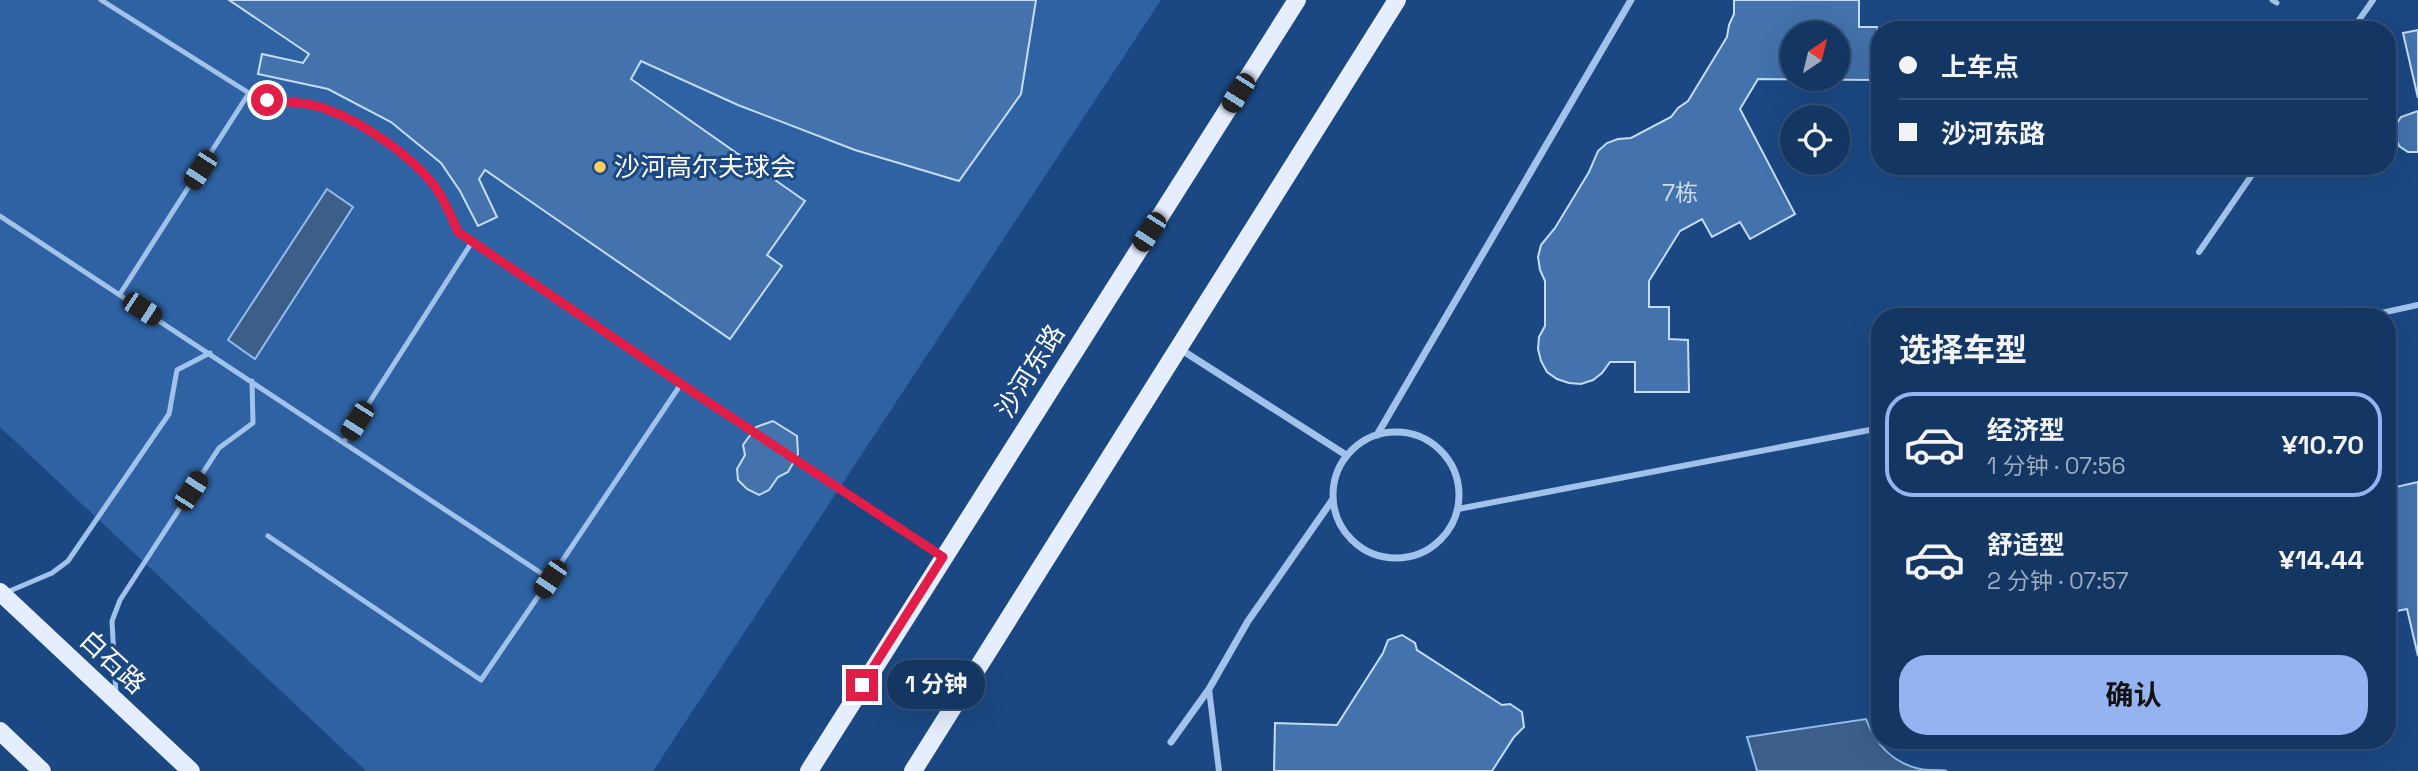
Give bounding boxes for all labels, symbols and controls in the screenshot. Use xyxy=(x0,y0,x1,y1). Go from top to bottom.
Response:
north arrow xyxy=(1780,21,1850,91)
map controls xyxy=(1780,21,1850,175)
text: 上车点 xyxy=(1941,50,2019,84)
car xyxy=(1218,70,1259,116)
route start xyxy=(251,84,283,116)
button: locate xyxy=(1780,105,1850,175)
text: 沙河东路 xyxy=(1941,117,2045,151)
car xyxy=(180,147,221,193)
place label: 沙河高尔夫球会 xyxy=(614,150,796,184)
marker: 沙河高尔夫球会 xyxy=(592,159,608,175)
house number: 7栋 xyxy=(1662,178,1698,208)
car xyxy=(1129,209,1170,255)
car xyxy=(119,289,166,329)
street label: 沙河东路 xyxy=(988,318,1072,424)
text: 选择车型 xyxy=(1899,330,2027,370)
car xyxy=(337,398,378,444)
icon: car xyxy=(1903,413,1966,476)
text: 经济型 xyxy=(1987,413,2065,447)
text: ¥10.70 xyxy=(2282,428,2364,462)
text: 1 分钟 · 07:56 xyxy=(1987,451,2126,481)
car xyxy=(171,468,212,514)
icon: car xyxy=(1903,528,1966,591)
text: 舒适型 xyxy=(1987,528,2065,562)
text: ¥14.44 xyxy=(2279,543,2364,577)
car xyxy=(530,556,571,602)
text: 2 分钟 · 07:57 xyxy=(1987,566,2129,596)
street label: 白石路 xyxy=(73,623,153,701)
button: 确认 xyxy=(1899,655,2368,735)
callout: 1 分钟 xyxy=(886,660,984,710)
route end xyxy=(846,669,878,701)
text: 1 分钟 xyxy=(905,669,967,699)

